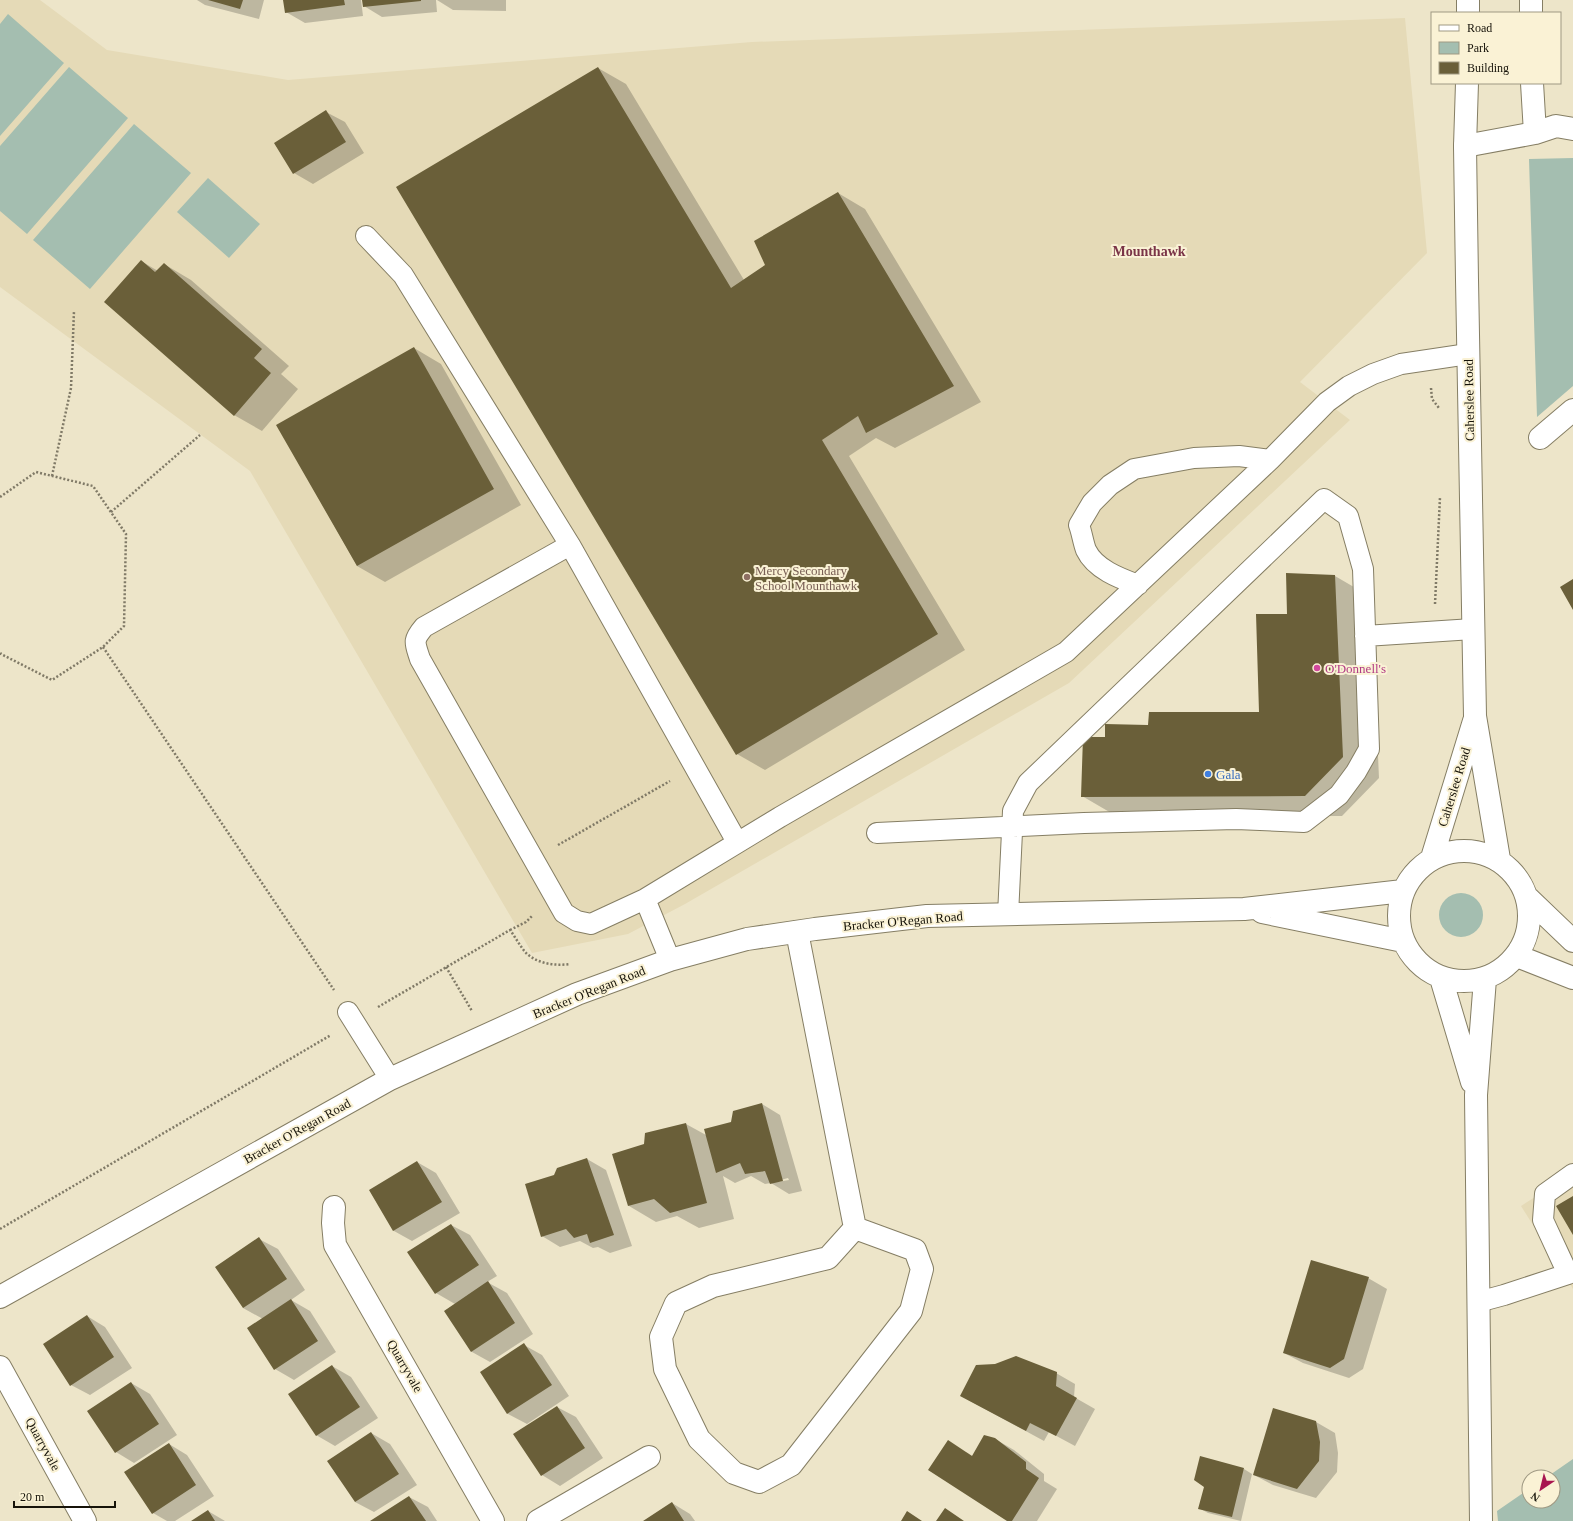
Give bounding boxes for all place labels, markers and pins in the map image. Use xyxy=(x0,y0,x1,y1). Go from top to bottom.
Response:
place label: Mercy Secondary School Mounthawk xyxy=(755,563,858,593)
marker: Mercy Secondary School Mounthawk xyxy=(742,572,752,582)
place label: O'Donnell's xyxy=(1325,661,1386,676)
marker: O'Donnell's xyxy=(1312,663,1322,673)
place label: Gala xyxy=(1216,767,1241,782)
marker: Gala xyxy=(1203,769,1213,779)

